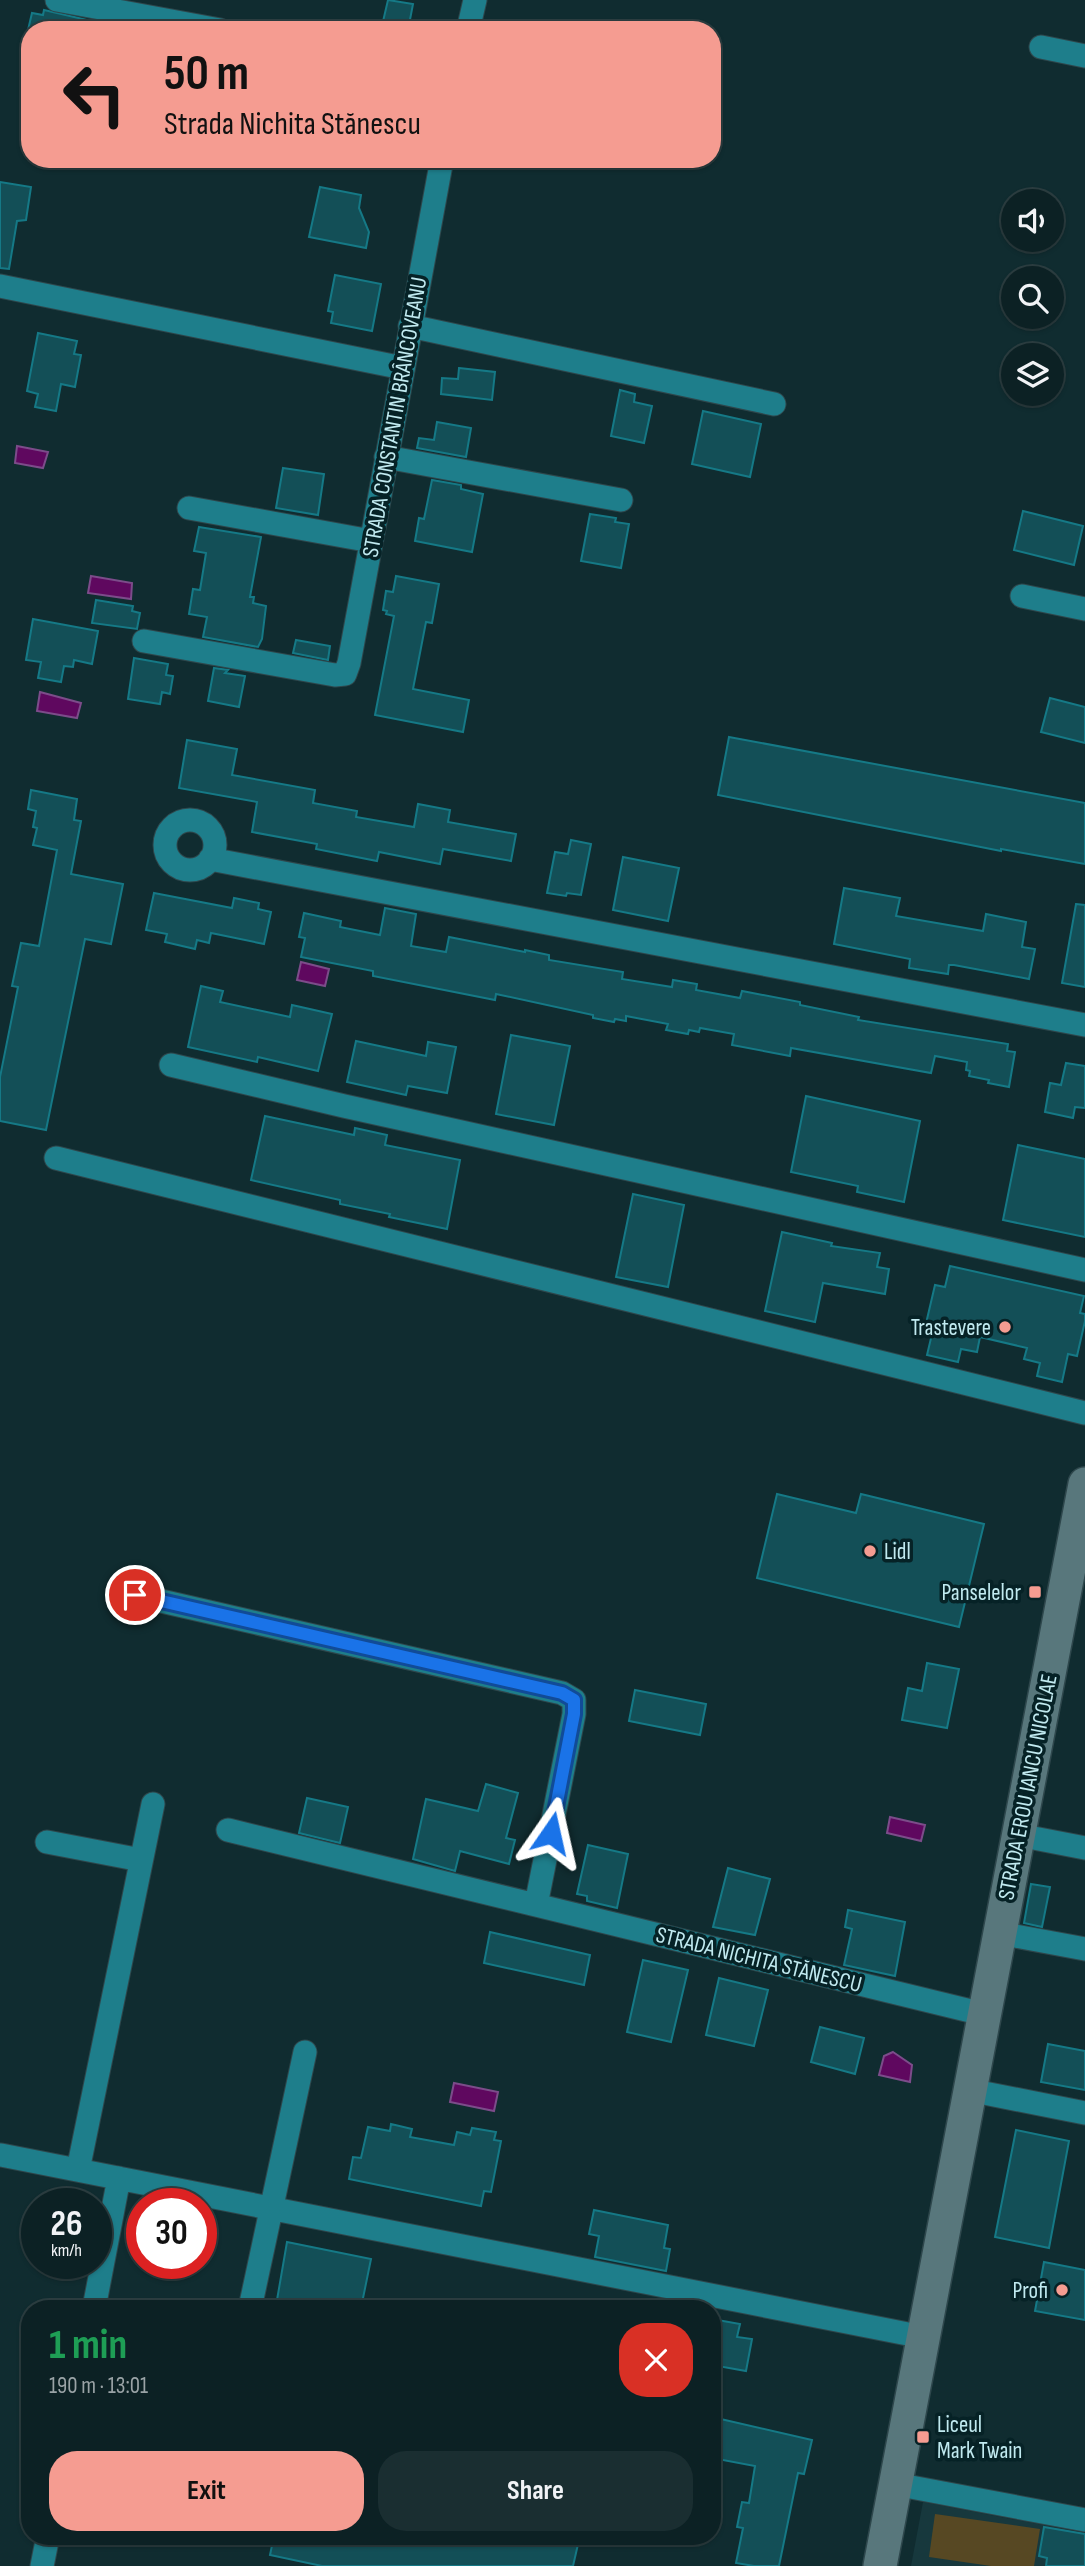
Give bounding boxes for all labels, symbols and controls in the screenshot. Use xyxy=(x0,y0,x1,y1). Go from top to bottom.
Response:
text: 50 m xyxy=(164,45,249,104)
icon: left xyxy=(49,49,140,140)
text: Strada Nichita Stănescu xyxy=(164,105,421,144)
map controls xyxy=(1001,189,1064,406)
button: sound xyxy=(1001,189,1064,252)
button: search xyxy=(1001,266,1064,329)
street label: STRADA CONSTANTIN BRÂNCOVEANU xyxy=(357,275,433,559)
button: layers xyxy=(1001,343,1064,406)
place label: Trastevere xyxy=(911,1314,991,1342)
marker: Trastevere xyxy=(997,1319,1013,1335)
place label: Lidl xyxy=(884,1538,911,1566)
marker: Lidl xyxy=(862,1543,878,1559)
pin xyxy=(105,1565,165,1625)
icon: arrive xyxy=(116,1576,154,1614)
place label: Panselelor xyxy=(941,1579,1021,1607)
marker: Panselelor xyxy=(1027,1584,1043,1600)
street label: STRADA EROU IANCU NICOLAE xyxy=(992,1672,1064,1902)
position arrow xyxy=(514,1796,588,1870)
street label: STRADA NICHITA STĂNESCU xyxy=(653,1921,865,1999)
speed limit sign: 30 xyxy=(126,2188,217,2279)
text: 26 xyxy=(51,2203,82,2246)
text: km/h xyxy=(51,2240,82,2261)
place label: Profi xyxy=(1013,2277,1048,2305)
marker: Profi xyxy=(1054,2282,1070,2298)
text: 1 min xyxy=(49,2320,127,2371)
button: close xyxy=(619,2323,693,2397)
text: 190 m · 13:01 xyxy=(49,2372,148,2400)
place label: Liceul Mark Twain xyxy=(937,2411,1022,2465)
marker: Liceul Mark Twain xyxy=(915,2429,931,2445)
button: Exit xyxy=(49,2451,364,2531)
button: Share xyxy=(378,2451,693,2531)

